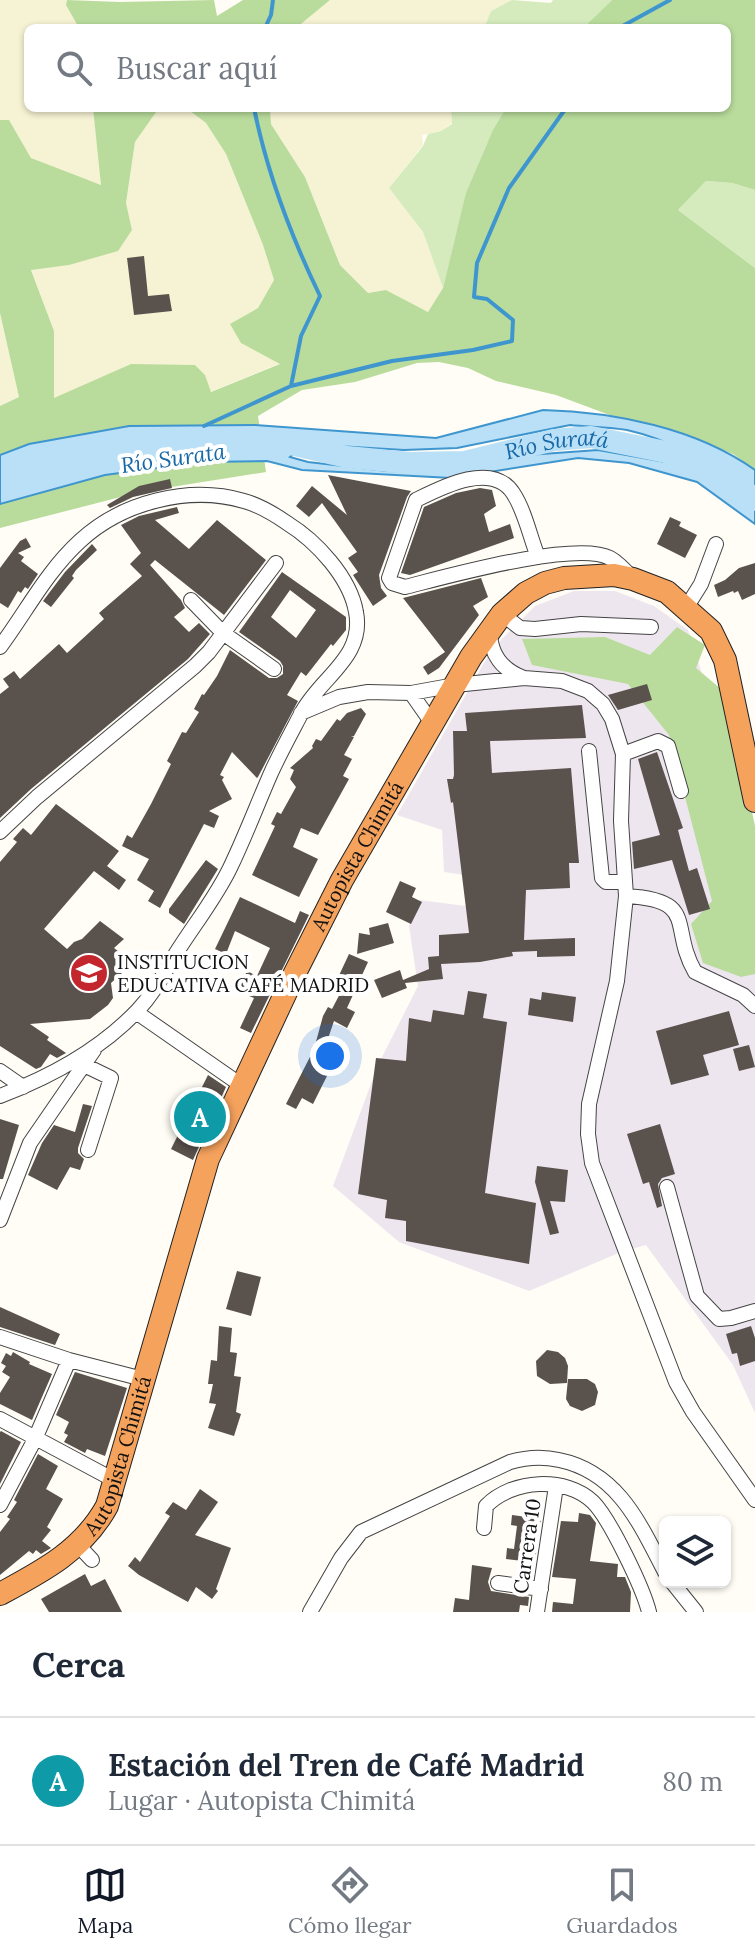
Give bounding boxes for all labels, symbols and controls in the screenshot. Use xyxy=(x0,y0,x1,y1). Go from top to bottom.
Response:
search box xyxy=(24,24,731,112)
icon: search xyxy=(52,46,96,90)
text: Buscar aquí xyxy=(116,49,277,87)
water label: Río Suratá xyxy=(502,423,612,466)
water label: Río Surata xyxy=(119,437,228,479)
street label: Autopista Chimitá xyxy=(305,776,409,936)
place label: INSTITUCION EDUCATIVA CAFÉ MADRID xyxy=(117,949,369,997)
school or university icon: INSTITUCION EDUCATIVA CAFÉ MADRID xyxy=(68,952,110,994)
your location xyxy=(310,1036,350,1076)
pin: A xyxy=(174,1087,226,1147)
street label: Autopista Chimitá xyxy=(78,1373,156,1541)
street label: Carrera 10 xyxy=(507,1497,546,1595)
map controls xyxy=(659,1516,731,1588)
button: layers xyxy=(659,1516,731,1588)
text: Cerca xyxy=(32,1643,125,1686)
text: Estación del Tren de Café Madrid xyxy=(108,1746,584,1784)
text: A xyxy=(49,1765,67,1798)
text: 80 m xyxy=(662,1765,723,1798)
text: Lugar · Autopista Chimitá xyxy=(108,1784,416,1817)
tab: Mapa xyxy=(77,1863,133,1939)
tab: Cómo llegar xyxy=(288,1863,412,1939)
tab: Guardados xyxy=(566,1863,678,1939)

